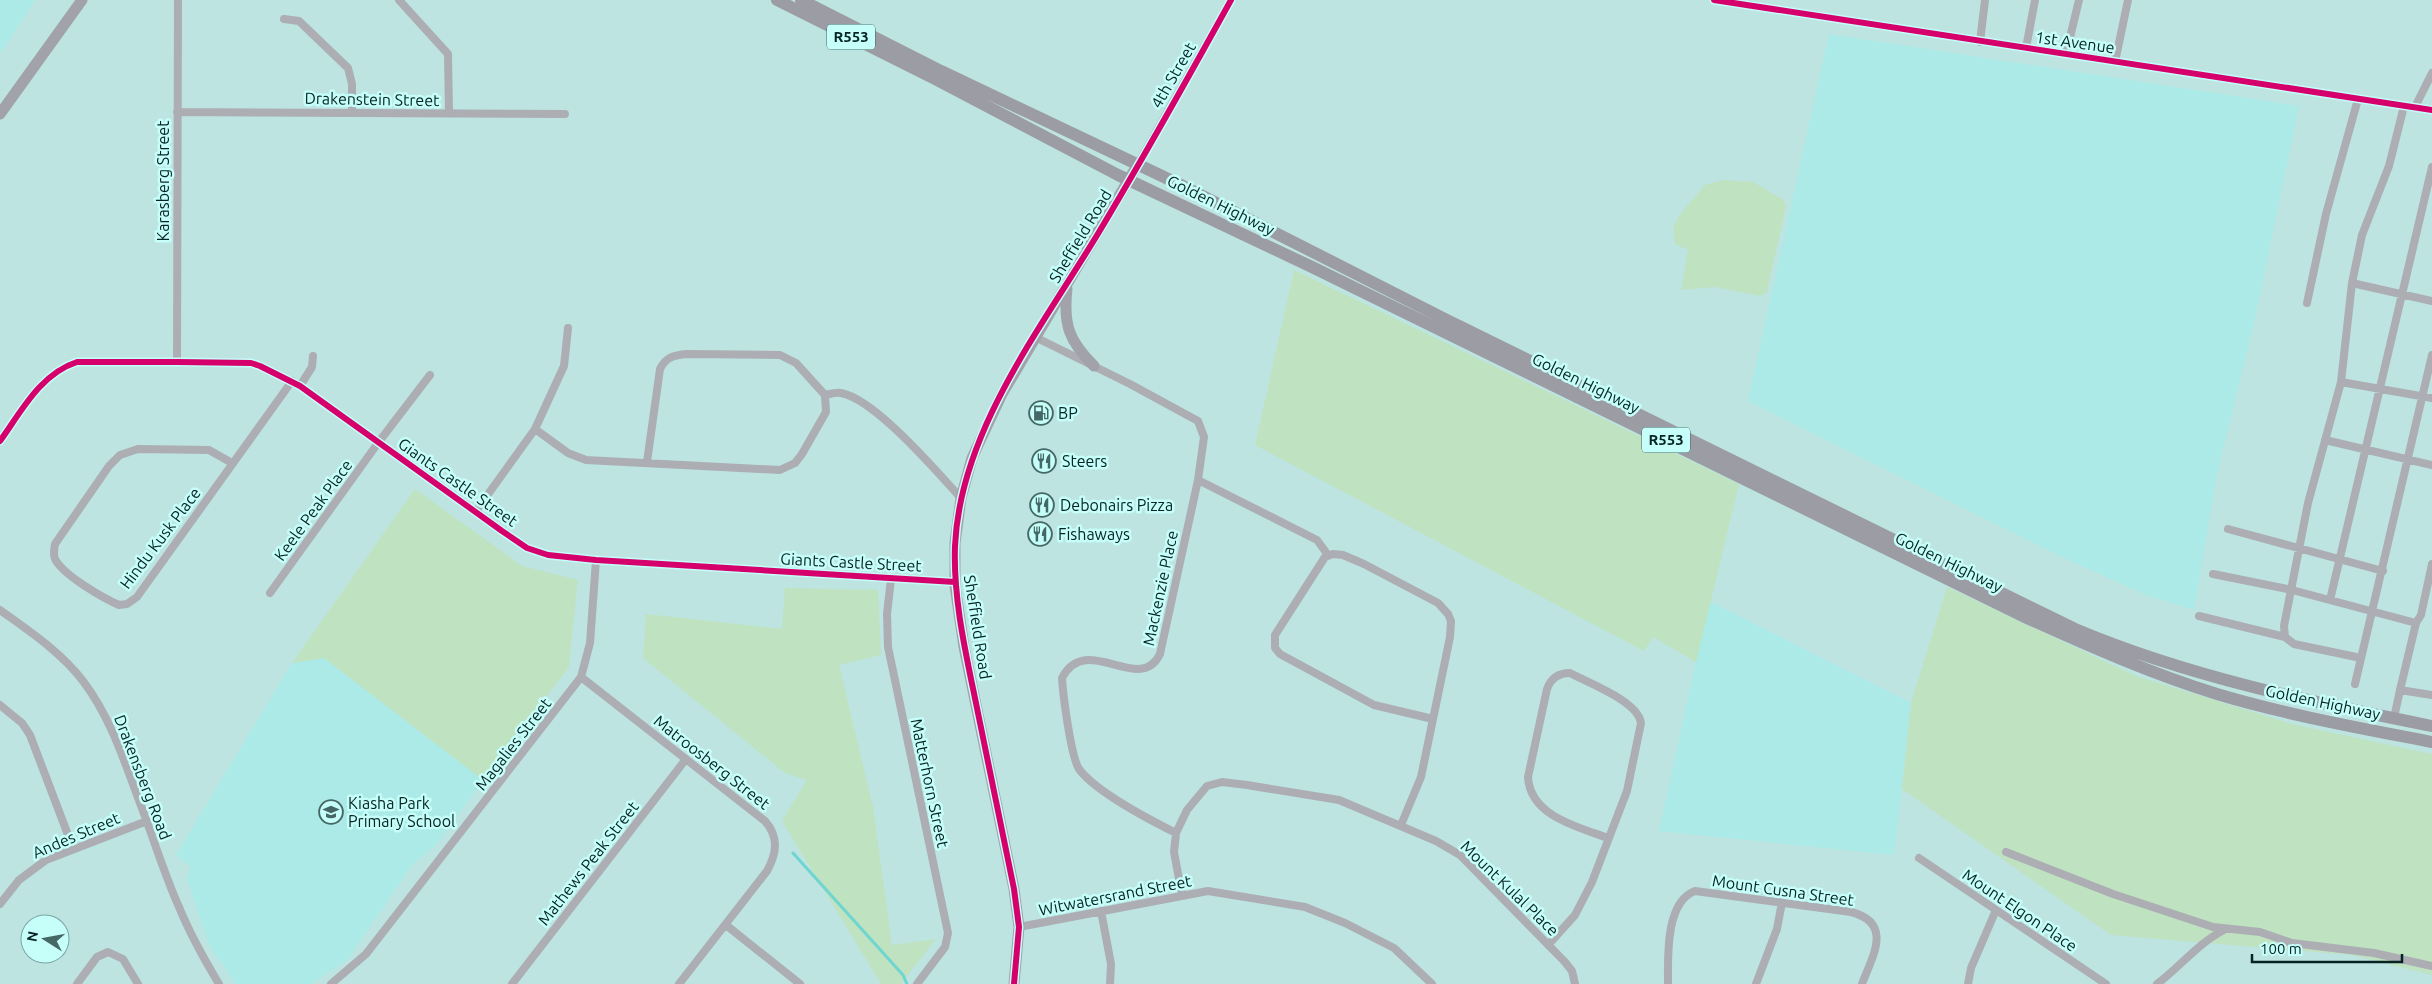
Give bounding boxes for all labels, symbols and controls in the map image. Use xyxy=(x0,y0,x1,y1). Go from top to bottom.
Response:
road number: R553 xyxy=(827,24,875,50)
street label: 1st Avenue xyxy=(2034,28,2116,56)
street label: 4th Street xyxy=(1147,38,1199,111)
street label: Drakenstein Street xyxy=(304,89,440,109)
street label: Karasberg Street xyxy=(154,120,172,241)
street label: Golden Highway xyxy=(1165,171,1278,239)
street label: Sheffield Road xyxy=(1045,186,1115,286)
street label: Golden Highway xyxy=(1530,349,1643,417)
fuel station icon: BP xyxy=(1028,400,1054,426)
place label: BP xyxy=(1058,404,1078,422)
road number: R553 xyxy=(1642,428,1690,452)
street label: Giants Castle Street xyxy=(395,434,522,530)
restaurant icon: Steers xyxy=(1031,448,1057,474)
place label: Steers xyxy=(1062,452,1107,470)
street label: Keele Peak Place xyxy=(270,456,356,564)
street label: Hindu Kusk Place xyxy=(116,484,204,592)
restaurant icon: Debonairs Pizza xyxy=(1029,492,1055,518)
place label: Debonairs Pizza xyxy=(1060,496,1173,514)
restaurant icon: Fishaways xyxy=(1027,521,1053,547)
place label: Fishaways xyxy=(1058,525,1130,543)
street label: Golden Highway xyxy=(1893,528,2006,596)
street label: Mackenzie Place xyxy=(1139,529,1181,647)
street label: Giants Castle Street xyxy=(780,549,923,575)
street label: Sheffield Road xyxy=(961,574,995,680)
street label: Golden Highway xyxy=(2264,681,2382,723)
street label: Magalies Street xyxy=(472,694,555,794)
street label: Matroosberg Street xyxy=(651,711,774,813)
street label: Drakensberg Road xyxy=(111,712,175,842)
street label: Matterhorn Street xyxy=(908,717,953,850)
place label: Kiasha Park Primary School xyxy=(348,794,455,830)
street label: Mathews Peak Street xyxy=(534,797,642,928)
school or university icon: Kiasha Park Primary School xyxy=(318,799,344,825)
street label: Andes Street xyxy=(30,808,123,861)
street label: Mount Kulal Place xyxy=(1457,837,1563,939)
street label: Mount Elgon Place xyxy=(1959,865,2081,955)
street label: Witwatersrand Street xyxy=(1037,871,1194,919)
street label: Mount Cusna Street xyxy=(1711,871,1856,909)
north arrow xyxy=(20,914,70,964)
text: N xyxy=(23,930,41,943)
scale bar xyxy=(2252,932,2402,964)
text: 100 m xyxy=(2260,940,2302,957)

